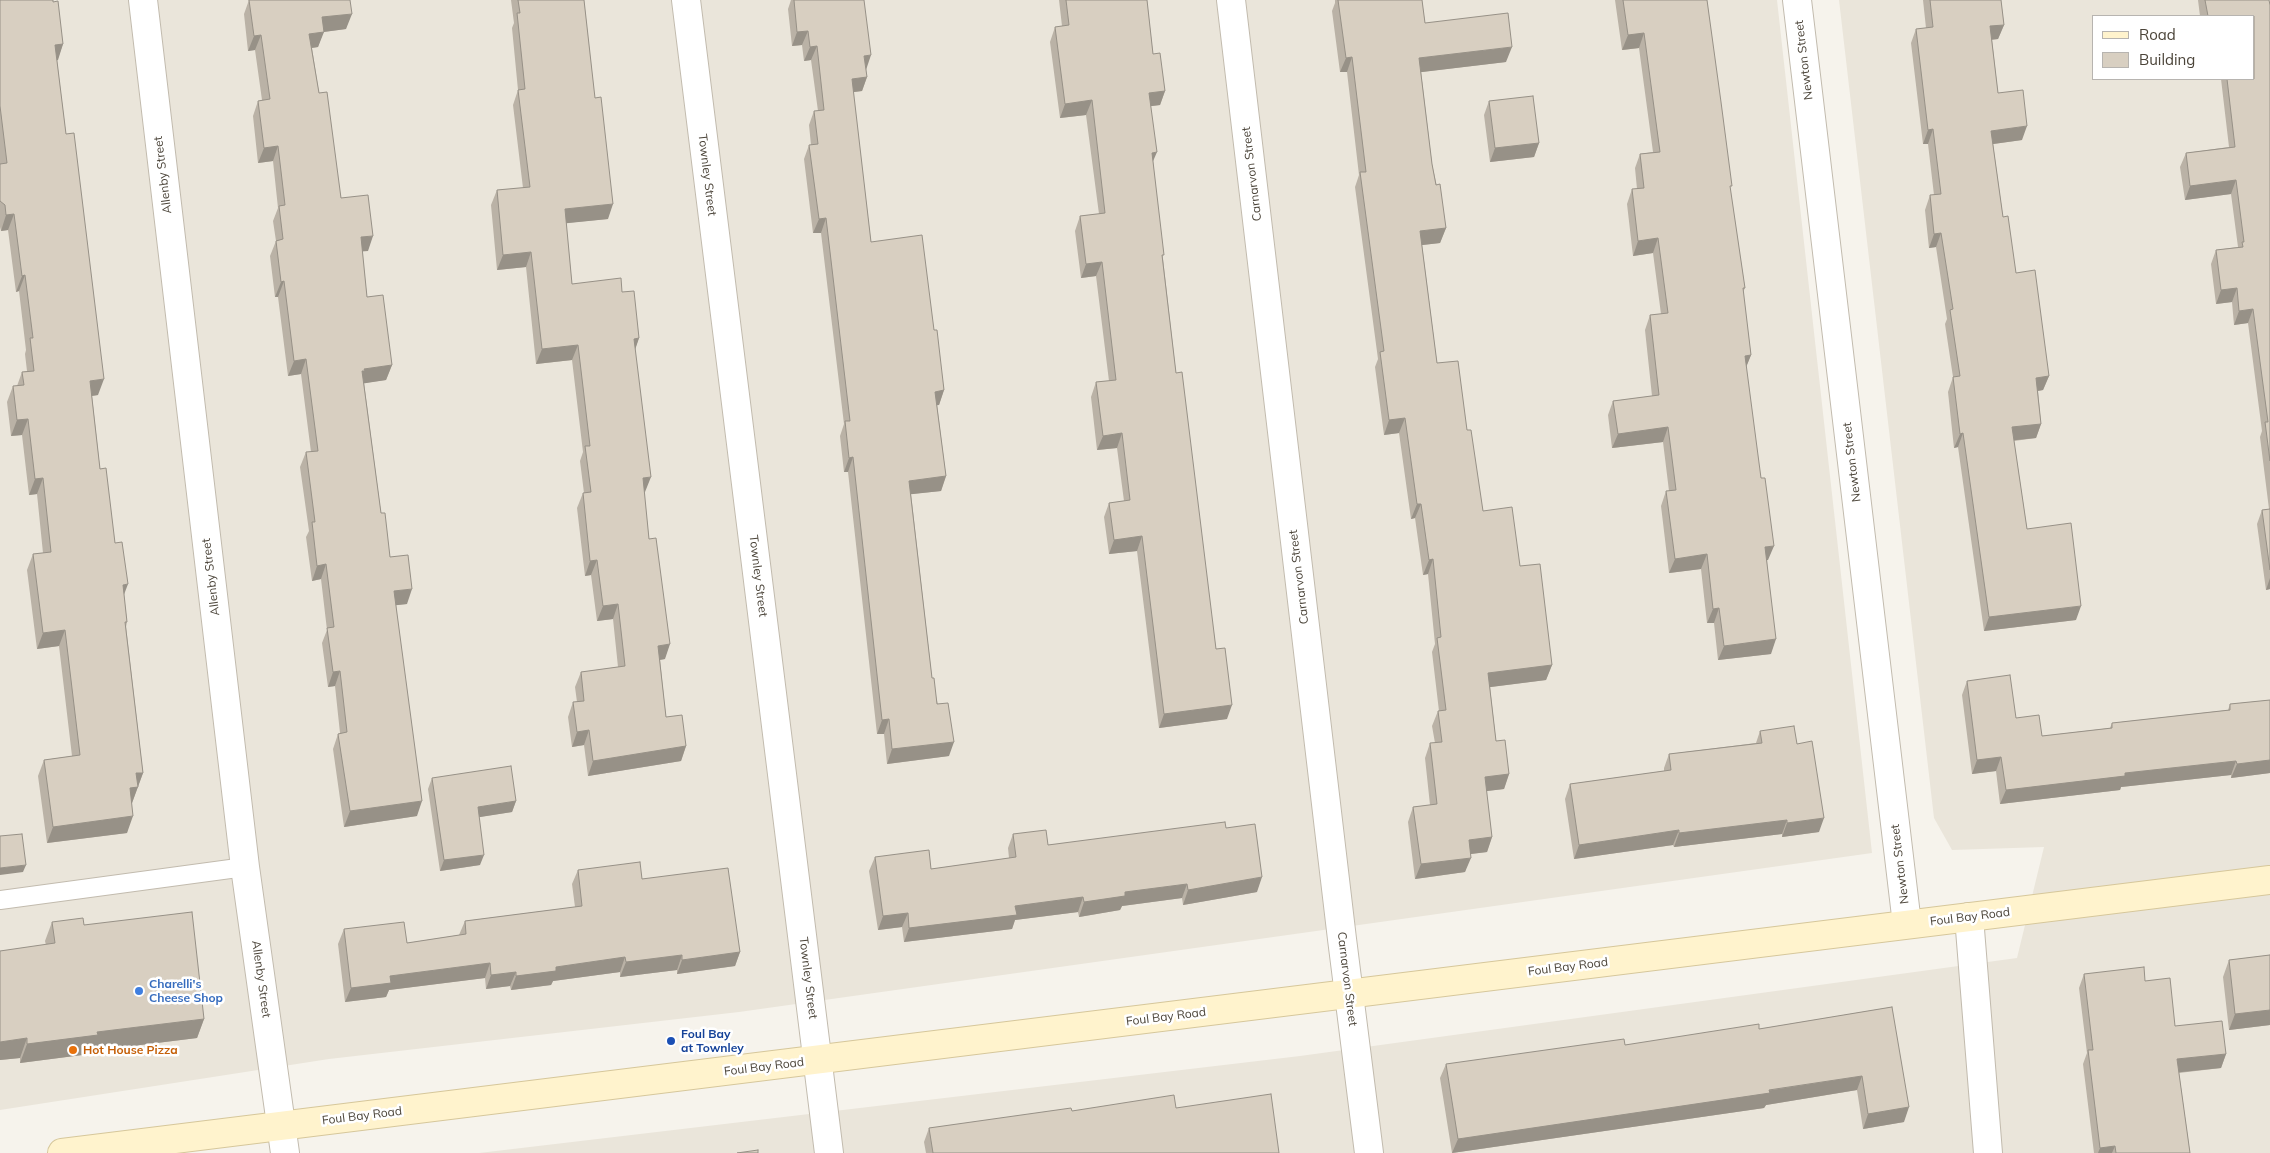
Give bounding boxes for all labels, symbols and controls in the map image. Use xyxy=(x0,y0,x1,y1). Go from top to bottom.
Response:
legend xyxy=(2092,15,2255,80)
street label: Newton Street xyxy=(1792,19,1816,101)
text: Road xyxy=(2139,25,2176,44)
text: Building xyxy=(2139,50,2195,69)
street label: Carnarvon Street xyxy=(1239,126,1265,222)
street label: Townley Street xyxy=(695,133,719,217)
street label: Allenby Street xyxy=(151,135,175,215)
street label: Newton Street xyxy=(1840,421,1864,503)
street label: Carnarvon Street xyxy=(1286,529,1312,625)
street label: Townley Street xyxy=(746,534,770,618)
street label: Allenby Street xyxy=(199,537,223,617)
street label: Newton Street xyxy=(1888,823,1912,905)
street label: Foul Bay Road xyxy=(1929,905,2011,929)
street label: Carnarvon Street xyxy=(1334,931,1360,1027)
street label: Townley Street xyxy=(796,936,820,1020)
street label: Allenby Street xyxy=(248,939,274,1019)
street label: Foul Bay Road xyxy=(1527,955,1609,979)
place label: Charelli's Cheese Shop xyxy=(149,977,223,1005)
marker: Charelli's Cheese Shop xyxy=(133,985,145,997)
street label: Foul Bay Road xyxy=(1125,1005,1207,1029)
place label: Foul Bay at Townley xyxy=(681,1027,744,1055)
marker: Foul Bay at Townley xyxy=(665,1035,677,1047)
place label: Hot House Pizza xyxy=(83,1043,178,1057)
marker: Hot House Pizza xyxy=(67,1044,79,1056)
street label: Foul Bay Road xyxy=(723,1055,805,1079)
street label: Foul Bay Road xyxy=(321,1104,403,1128)

